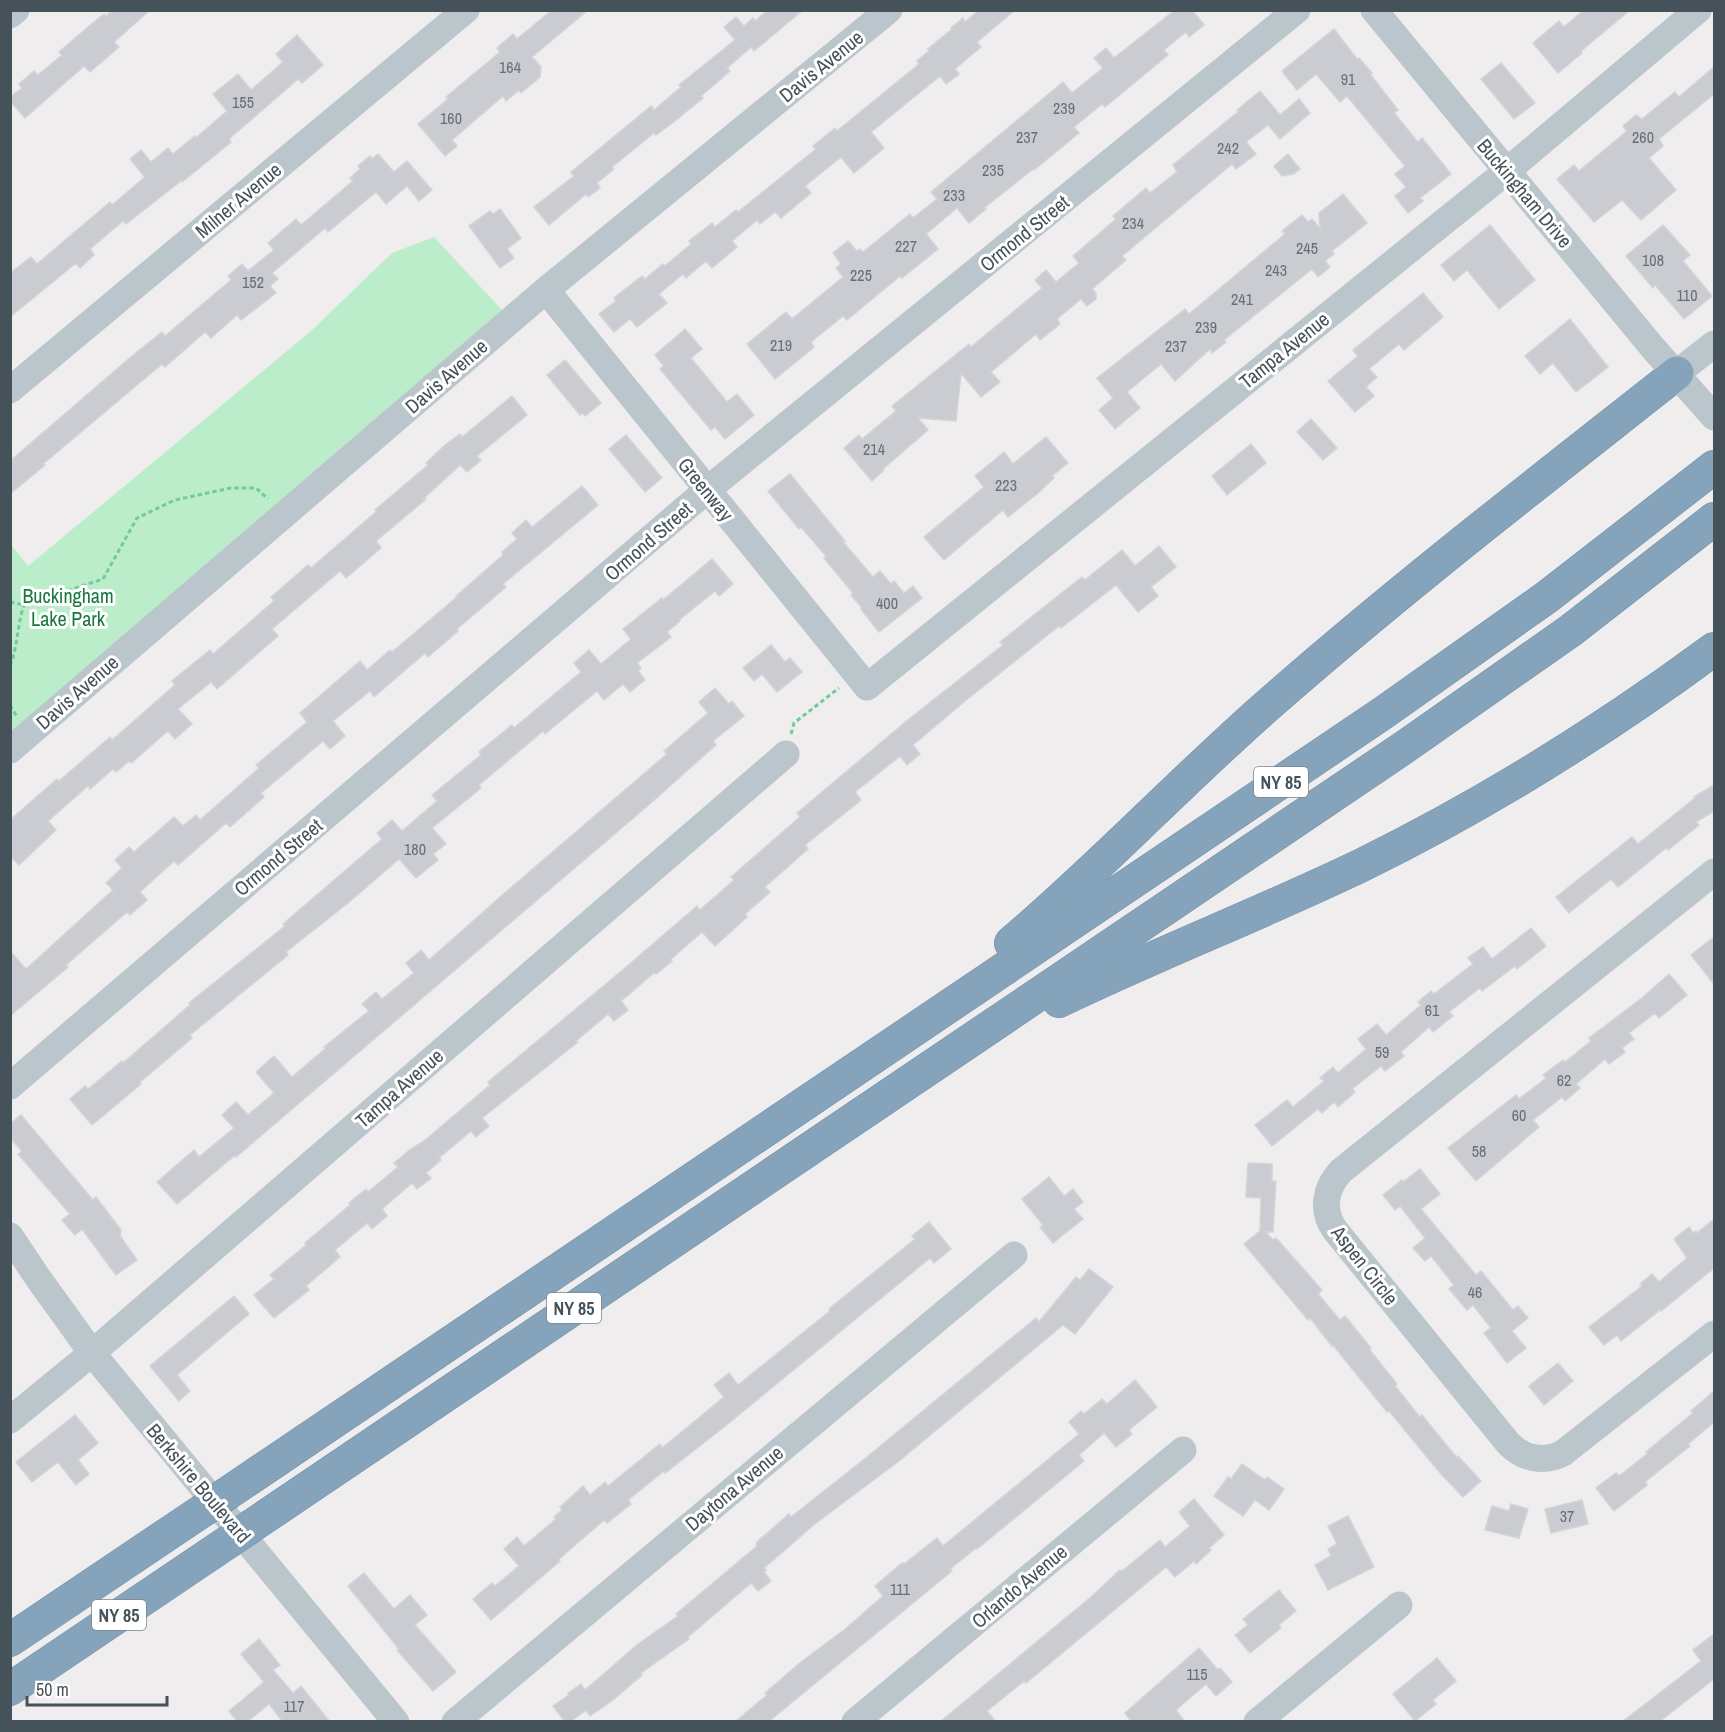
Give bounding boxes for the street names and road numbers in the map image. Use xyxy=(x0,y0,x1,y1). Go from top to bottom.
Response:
street label: Davis Avenue xyxy=(773,24,869,108)
street label: Buckingham Drive xyxy=(1471,133,1579,253)
street label: Milner Avenue xyxy=(189,156,287,244)
street label: Ormond Street xyxy=(974,188,1075,277)
street label: Tampa Avenue xyxy=(1233,305,1335,395)
street label: Davis Avenue xyxy=(399,333,493,419)
street label: Greenway xyxy=(672,451,741,527)
street label: Ormond Street xyxy=(599,495,698,586)
street label: Davis Avenue xyxy=(30,649,124,735)
road number: NY 85 xyxy=(1254,767,1308,797)
street label: Ormond Street xyxy=(228,812,328,902)
street label: Tampa Avenue xyxy=(349,1042,449,1134)
street label: Aspen Circle xyxy=(1325,1219,1405,1310)
road number: NY 85 xyxy=(547,1293,601,1323)
street label: Berkshire Boulevard xyxy=(141,1417,257,1549)
street label: Daytona Avenue xyxy=(679,1439,789,1537)
street label: Orlando Avenue xyxy=(965,1538,1073,1634)
road number: NY 85 xyxy=(92,1600,146,1630)

